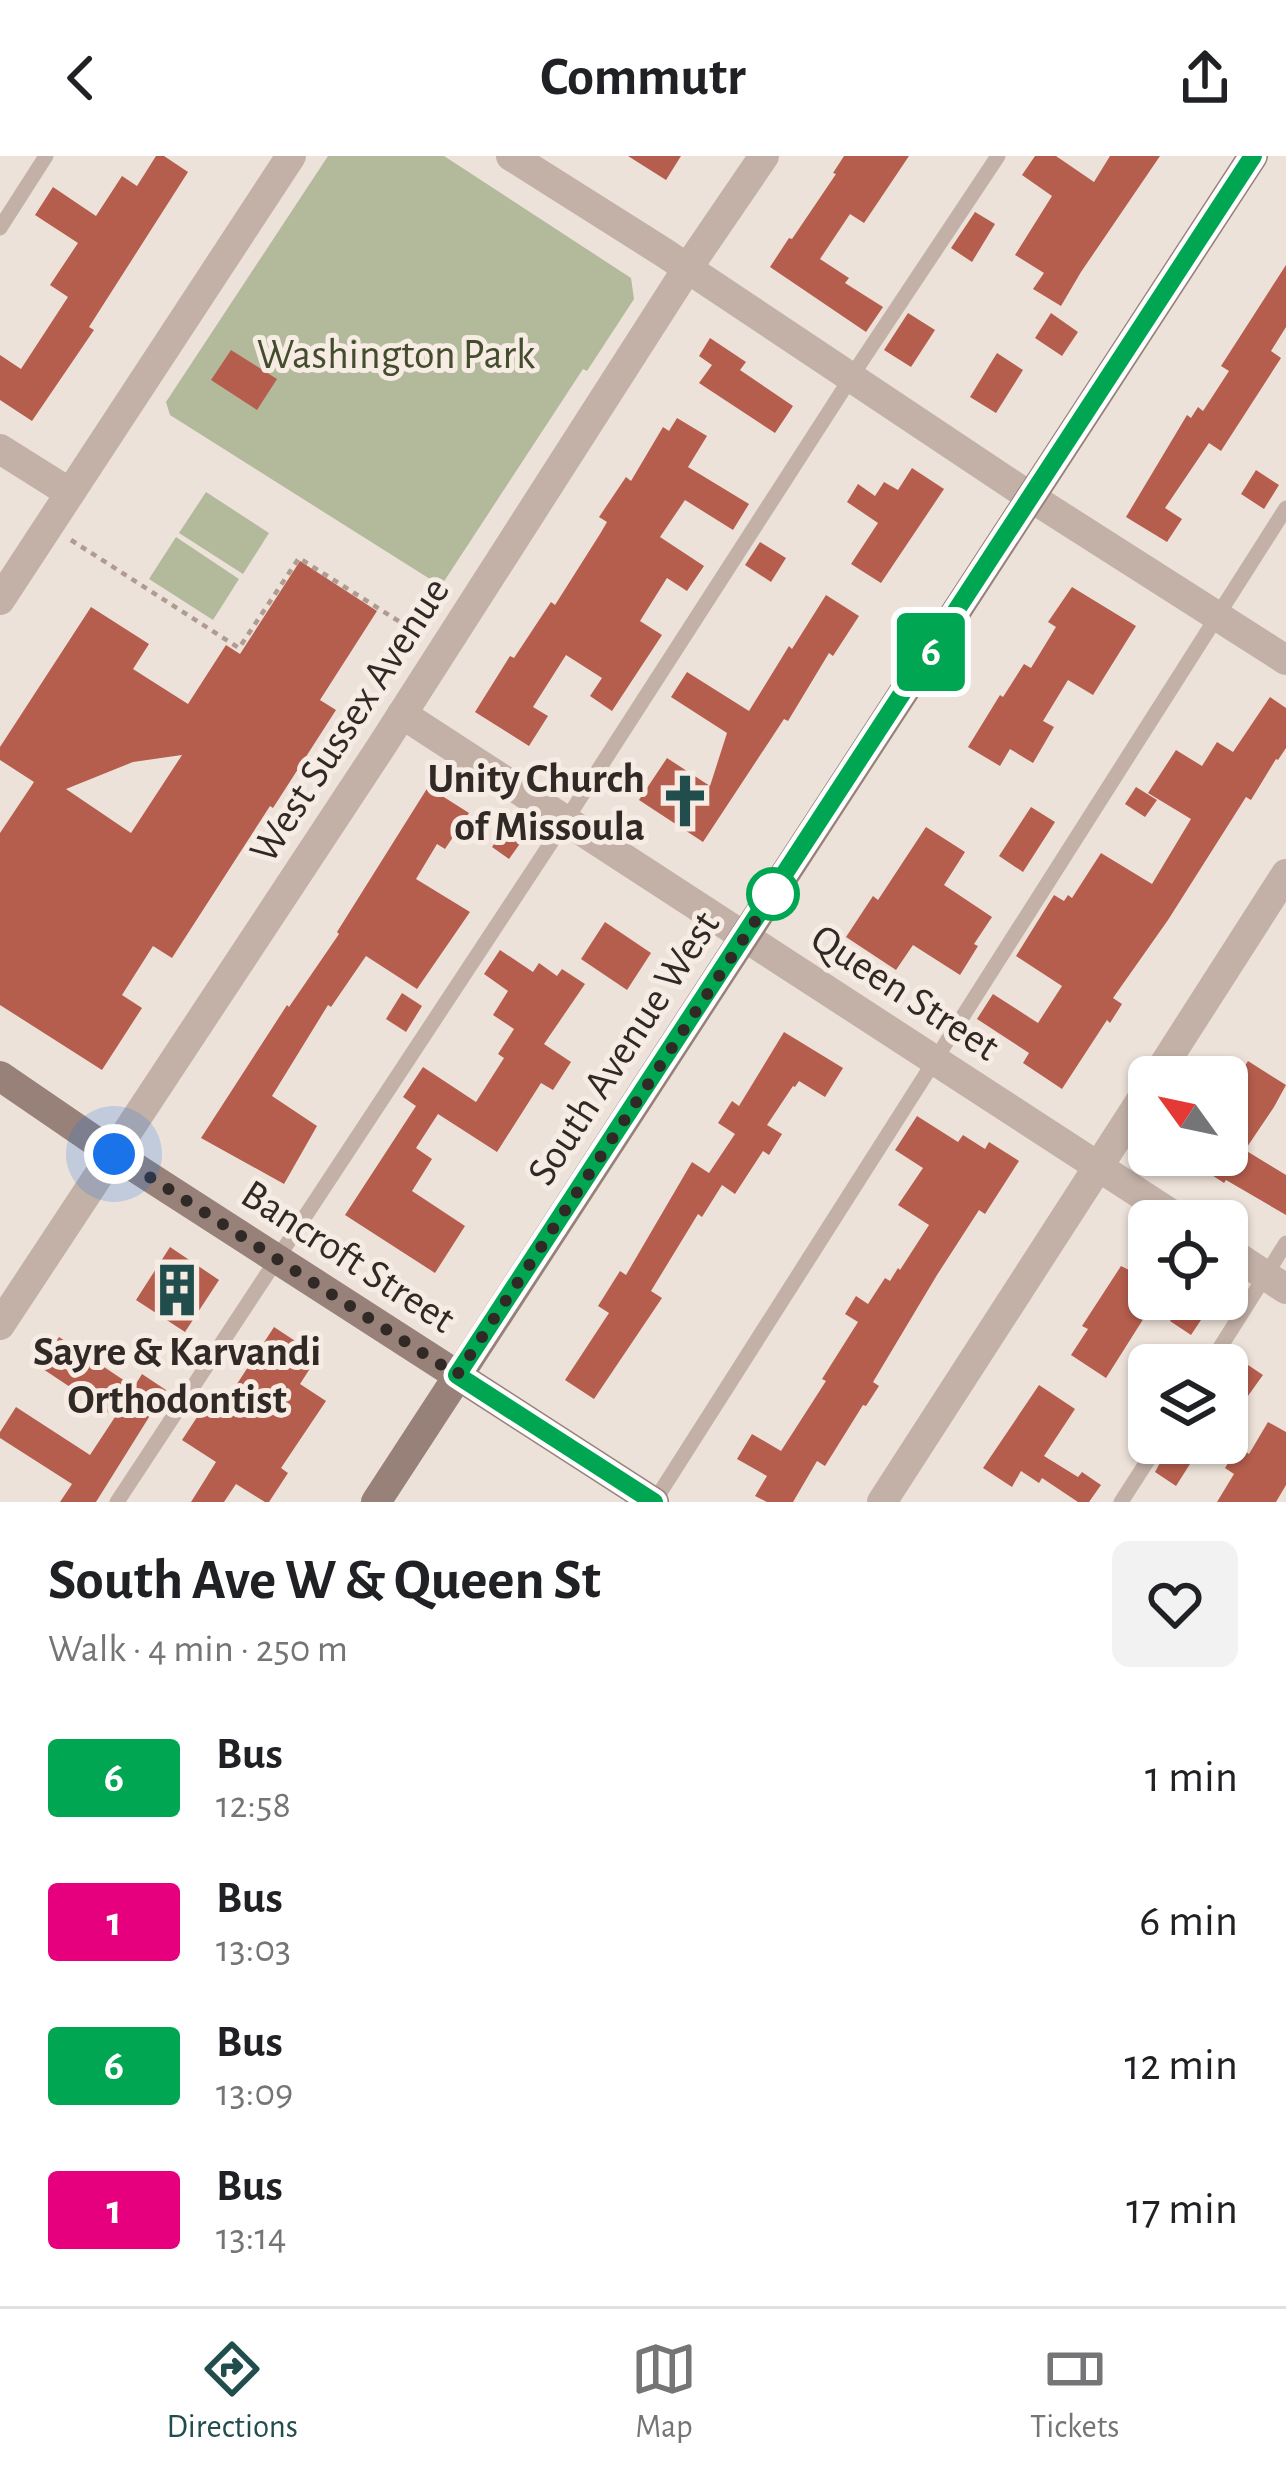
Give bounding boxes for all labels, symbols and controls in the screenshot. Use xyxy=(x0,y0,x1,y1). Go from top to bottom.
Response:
icon: back xyxy=(48,45,114,111)
icon: share xyxy=(1172,45,1238,111)
text: Commutr xyxy=(540,51,746,105)
park label: Washington Park xyxy=(257,334,535,376)
street label: West Sussex Avenue xyxy=(242,570,457,870)
line badge: 6 xyxy=(892,613,970,691)
text: 6 xyxy=(921,631,941,673)
place label: Unity Church of Missoula xyxy=(427,758,645,848)
church icon: Unity Church of Missoula xyxy=(656,772,714,830)
unlabelled marker xyxy=(748,869,798,919)
street label: South Avenue West xyxy=(520,904,727,1192)
street label: Queen Street xyxy=(804,917,1006,1069)
north arrow xyxy=(1128,1056,1248,1176)
map controls xyxy=(1128,1056,1248,1464)
your location xyxy=(84,1124,144,1184)
street label: Bancroft Street xyxy=(234,1172,462,1341)
button: locate xyxy=(1128,1200,1248,1320)
building icon: Sayre & Karvandi Orthodontist xyxy=(148,1261,206,1319)
place label: Sayre & Karvandi Orthodontist xyxy=(33,1331,321,1421)
button: layers xyxy=(1128,1344,1248,1464)
button: heart xyxy=(1112,1541,1238,1667)
text: South Ave W & Queen St xyxy=(48,1552,601,1609)
text: Walk · 4 min · 250 m xyxy=(48,1630,348,1669)
text: Bus xyxy=(216,1732,283,1777)
text: 1 min xyxy=(1145,1755,1238,1800)
text: 6 xyxy=(104,1757,124,1799)
text: 12:58 xyxy=(216,1786,291,1825)
text: Bus xyxy=(216,1876,283,1921)
text: 6 min xyxy=(1139,1899,1238,1944)
text: 1 xyxy=(106,1901,122,1943)
text: 13:03 xyxy=(216,1930,291,1969)
text: Bus xyxy=(216,2020,283,2065)
text: 12 min xyxy=(1125,2043,1238,2088)
text: 6 xyxy=(104,2045,124,2087)
text: 13:09 xyxy=(216,2074,293,2113)
text: Bus xyxy=(216,2164,283,2209)
text: 17 min xyxy=(1126,2187,1238,2232)
text: 1 xyxy=(106,2189,122,2231)
text: 13:14 xyxy=(216,2218,287,2257)
tab: Directions xyxy=(167,2336,298,2448)
tab: Map xyxy=(631,2336,697,2448)
tab: Tickets xyxy=(1030,2336,1119,2448)

